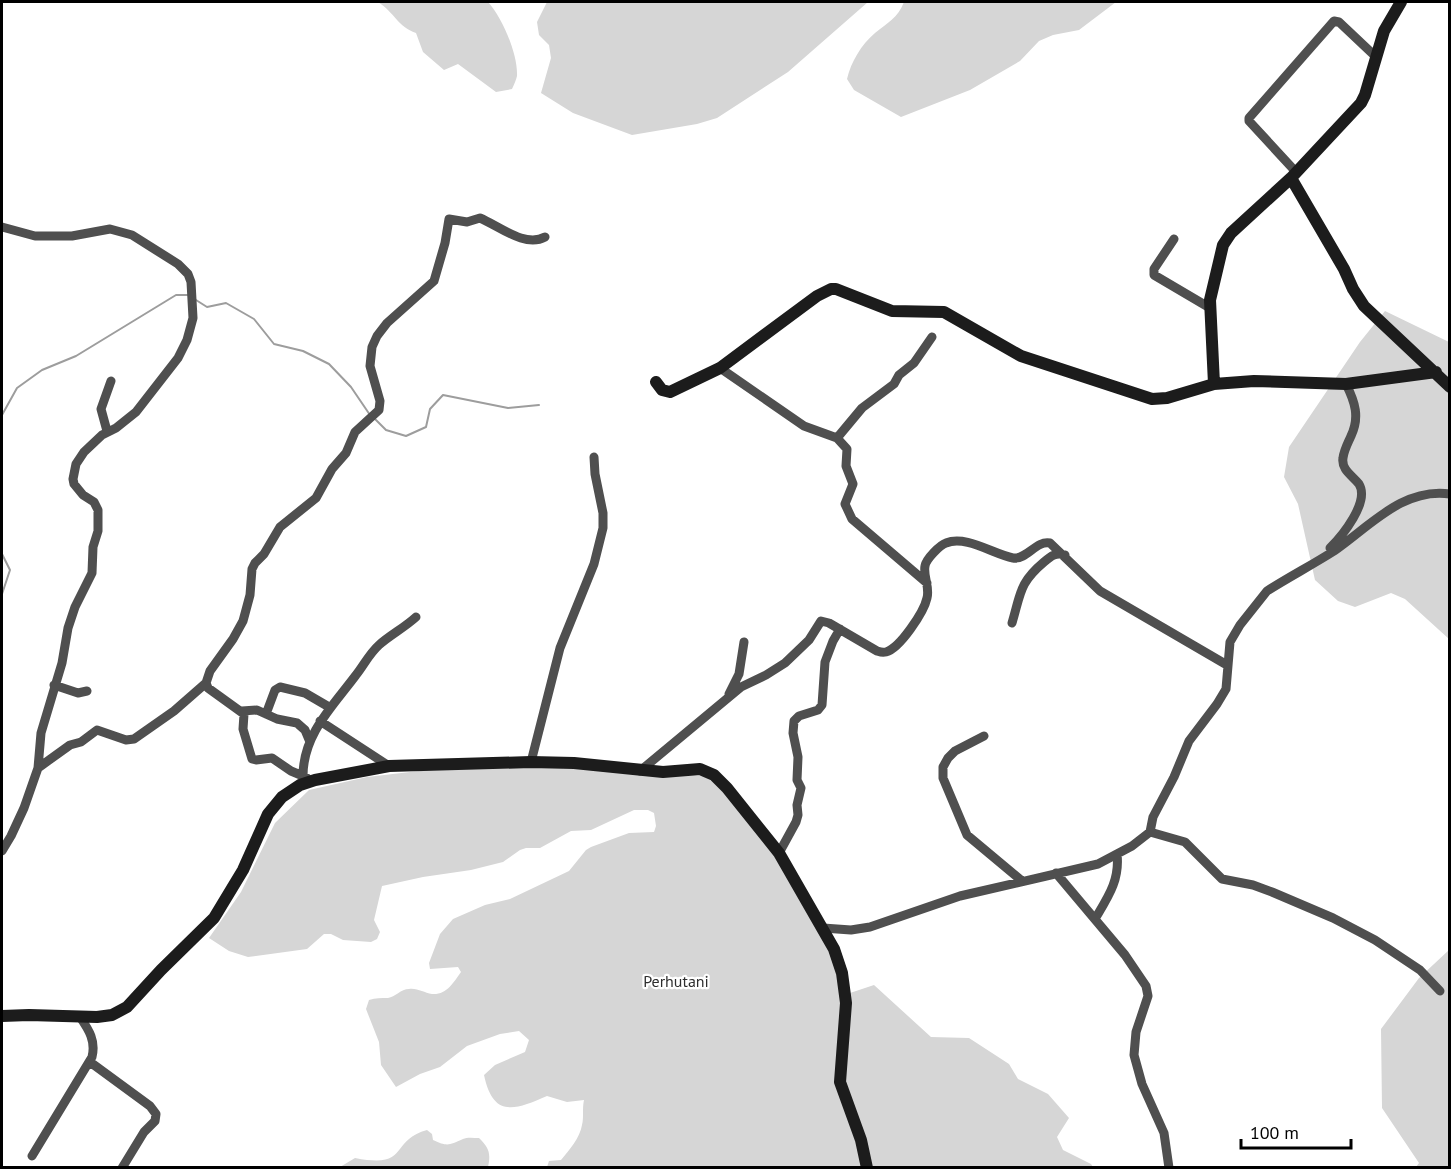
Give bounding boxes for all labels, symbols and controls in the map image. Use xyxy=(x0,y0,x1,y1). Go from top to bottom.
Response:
park label: Perhutani xyxy=(643,971,709,991)
scale bar xyxy=(1241,1112,1350,1150)
text: 100 m xyxy=(1250,1121,1299,1144)

